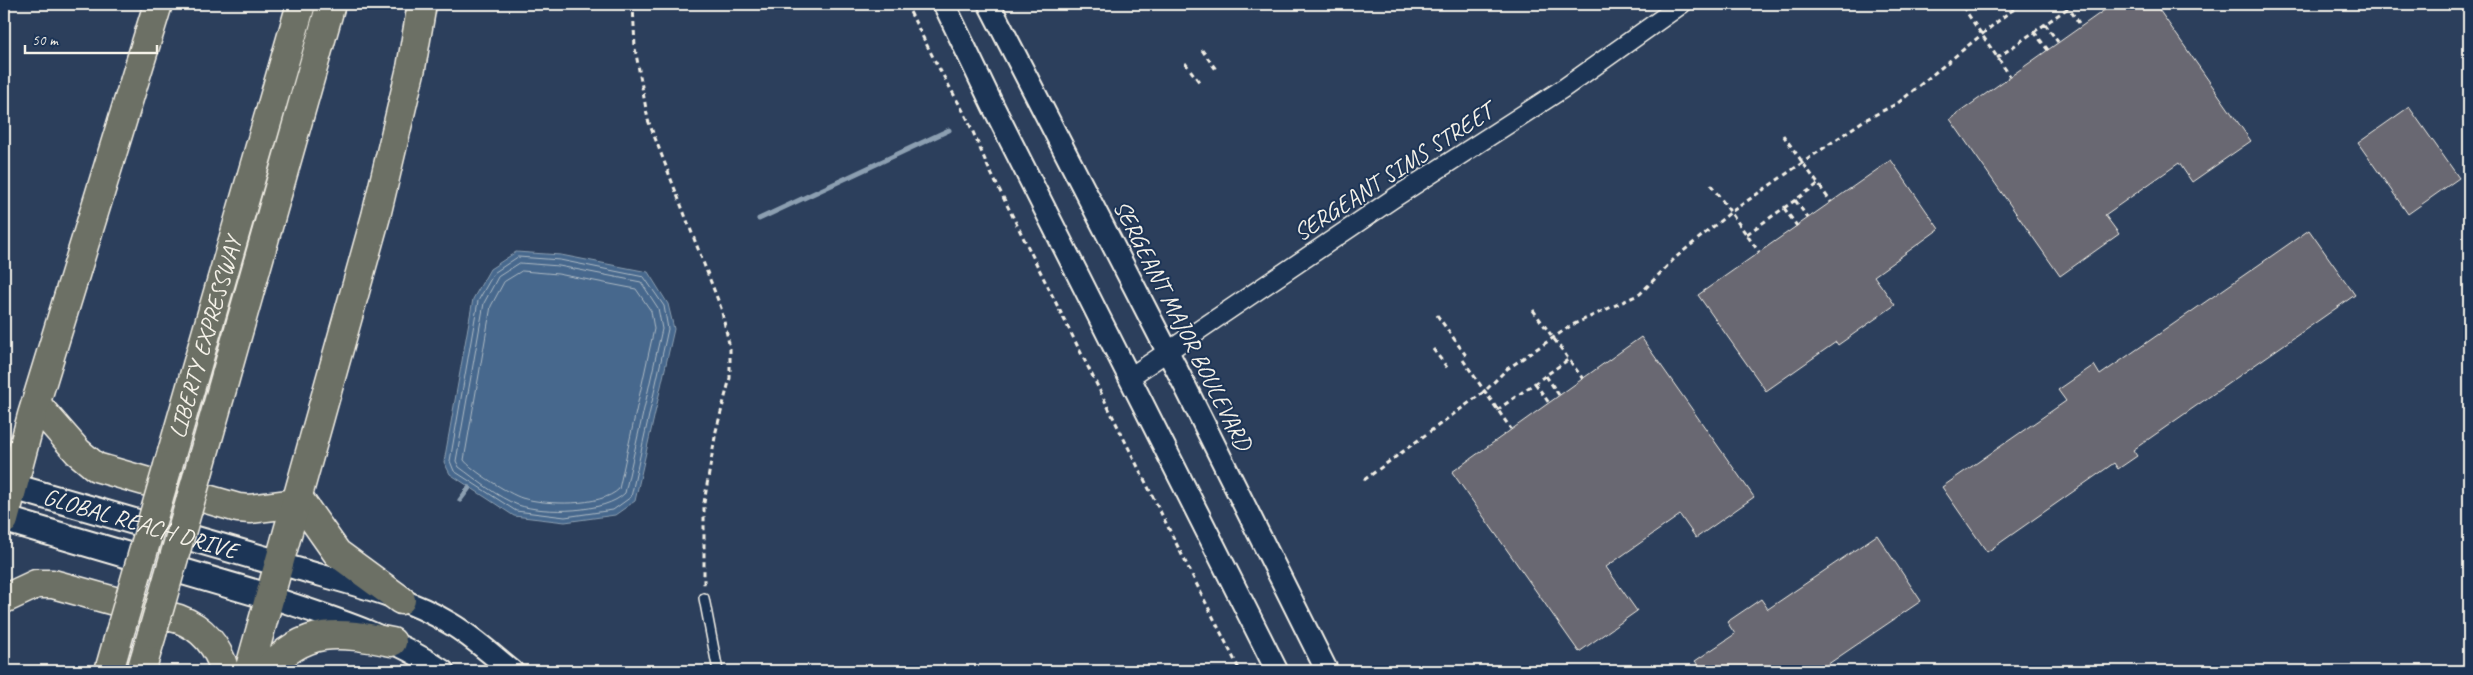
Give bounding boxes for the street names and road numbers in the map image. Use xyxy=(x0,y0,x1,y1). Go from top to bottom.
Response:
street label: SERGEANT SIMS STREET xyxy=(1288,93,1503,248)
street label: SERGEANT MAJOR BOULEVARD xyxy=(1107,195,1260,457)
street label: LIBERTY EXPRESSWAY xyxy=(162,230,249,441)
street label: GLOBAL REACH DRIVE xyxy=(40,481,244,566)

